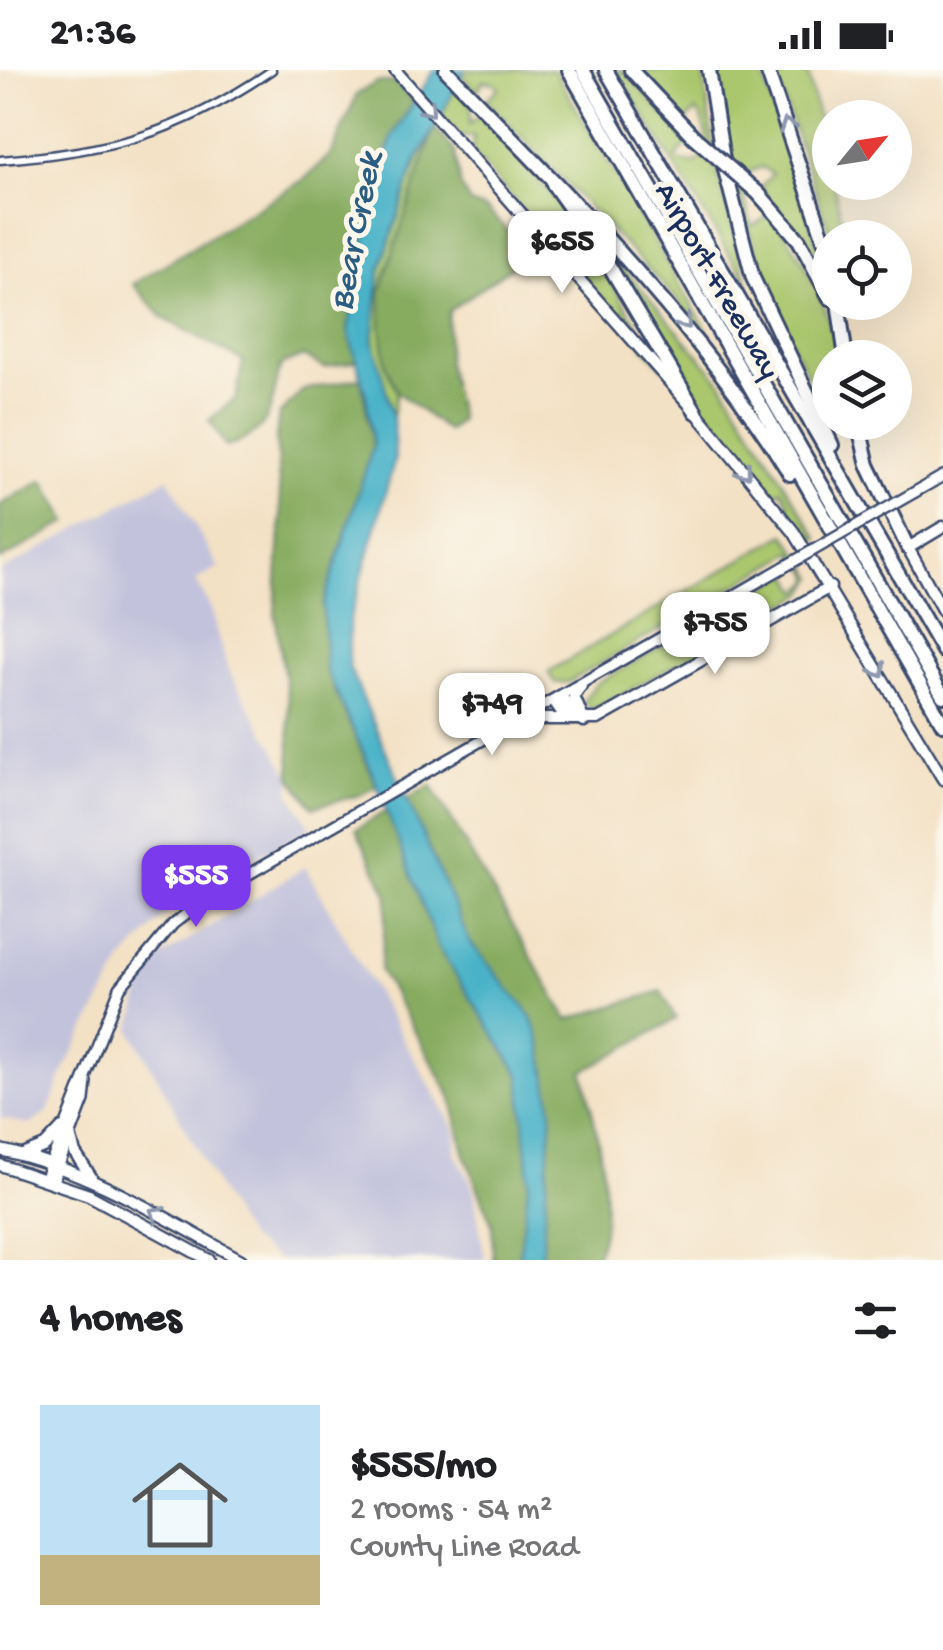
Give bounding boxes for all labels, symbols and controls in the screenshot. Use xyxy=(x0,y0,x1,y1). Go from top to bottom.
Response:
text: 21:36 xyxy=(50,13,135,57)
one-way arrow xyxy=(417,98,435,117)
north arrow xyxy=(812,100,912,200)
map controls xyxy=(812,100,912,440)
one-way arrow xyxy=(778,117,799,134)
water label: Bear Creek xyxy=(323,147,394,314)
street label: Airport Freeway xyxy=(644,177,787,387)
pin: $655 xyxy=(503,211,621,296)
button: locate xyxy=(812,220,912,320)
text: $655 xyxy=(530,224,594,262)
one-way arrow xyxy=(673,312,691,330)
button: layers xyxy=(812,340,912,440)
one-way arrow xyxy=(733,461,751,479)
pin: $755 xyxy=(656,592,774,677)
text: $755 xyxy=(683,605,747,643)
one-way arrow xyxy=(867,661,886,679)
pin: $749 xyxy=(433,673,551,758)
text: $749 xyxy=(461,686,523,724)
pin: $555 xyxy=(137,845,255,930)
text: $555 xyxy=(164,858,228,896)
one-way arrow xyxy=(149,1205,167,1225)
icon: filters xyxy=(848,1293,903,1348)
text: 4 homes xyxy=(40,1296,181,1345)
text: $555/mo xyxy=(350,1443,497,1492)
icon: home xyxy=(120,1445,240,1565)
text: 2 rooms · 54 m² xyxy=(350,1492,552,1530)
text: County Line Road xyxy=(350,1530,578,1568)

